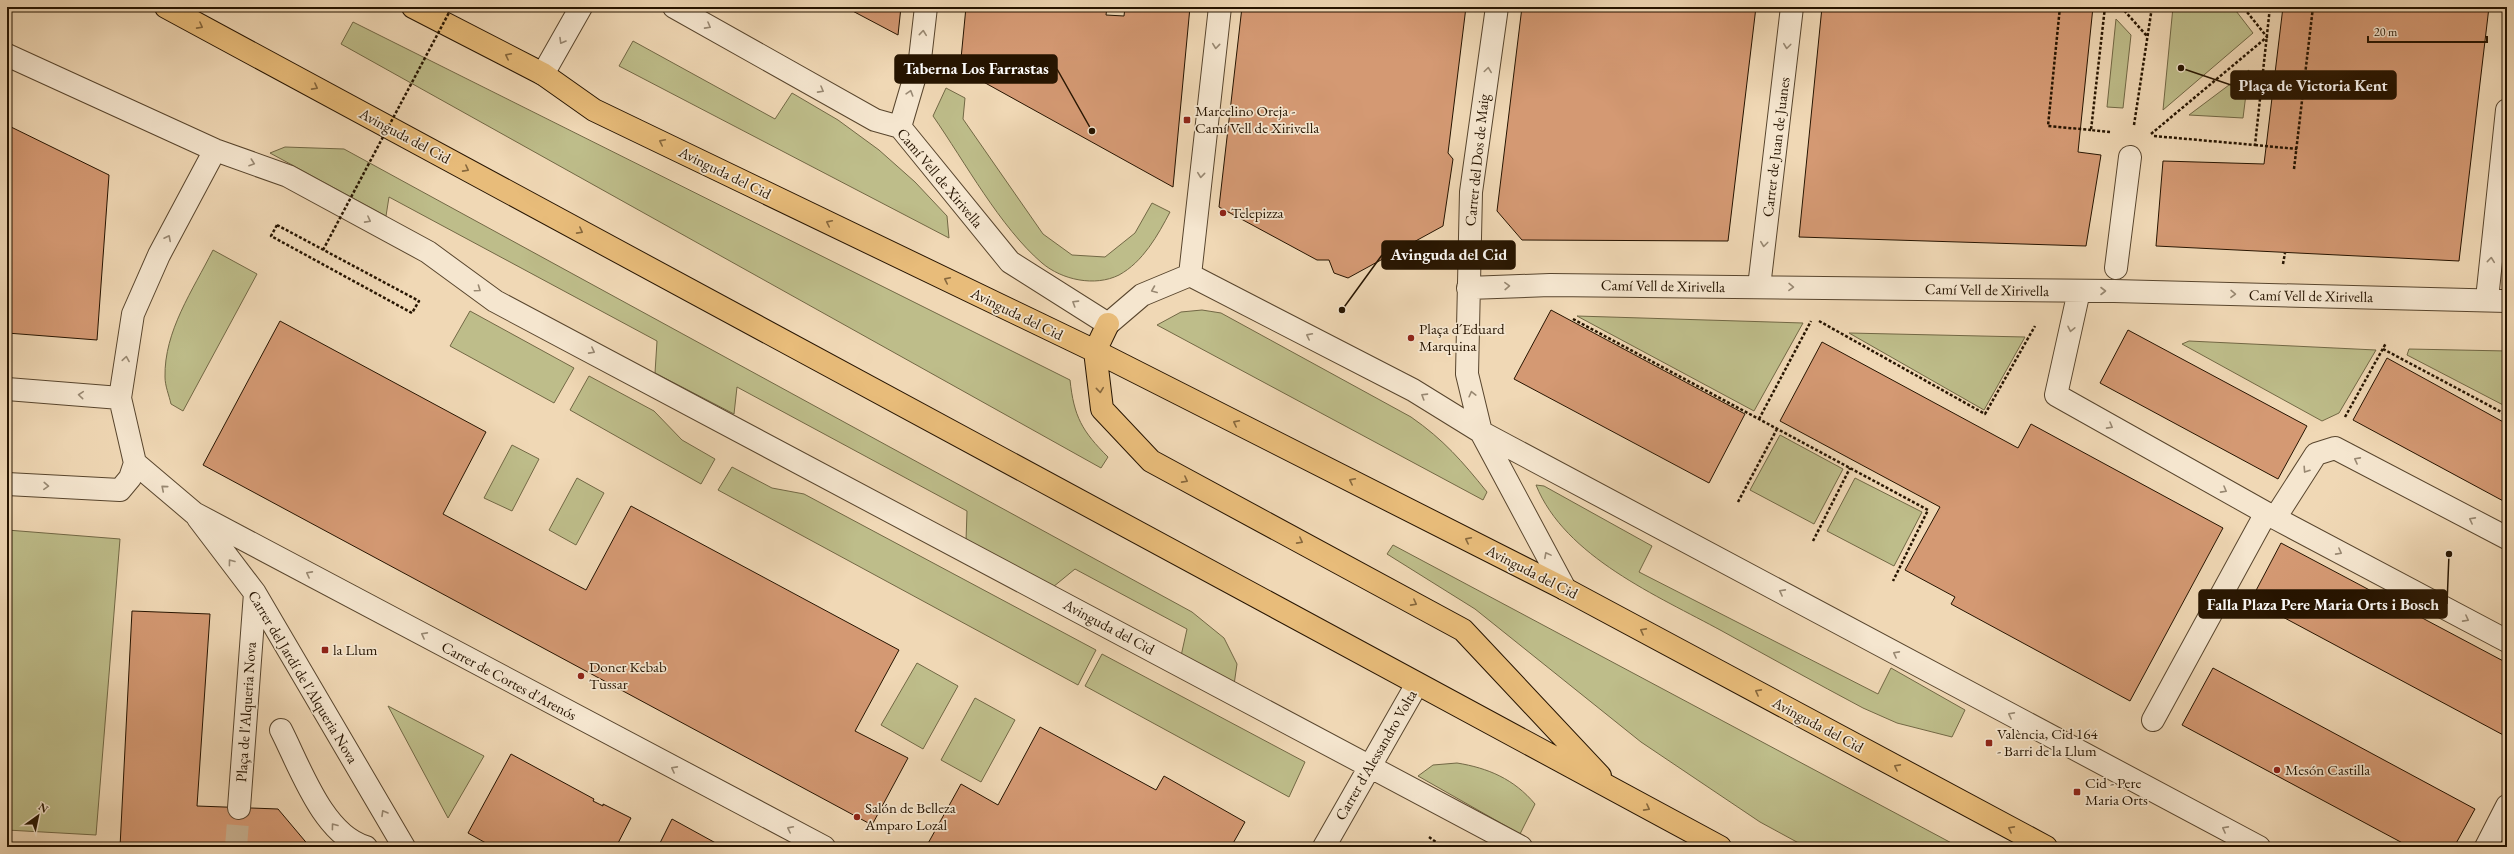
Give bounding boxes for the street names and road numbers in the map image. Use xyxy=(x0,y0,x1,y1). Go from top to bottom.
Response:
street label: Carrer de Juan de Juanes xyxy=(1757,76,1794,218)
street label: Carrer del Dos de Maig xyxy=(1460,92,1493,227)
street label: Avinguda del Cid xyxy=(356,103,454,168)
street label: Camí Vell de Xirivella xyxy=(893,124,988,231)
street label: Avinguda del Cid xyxy=(675,142,775,203)
street label: Camí Vell de Xirivella xyxy=(1601,275,1725,296)
street label: Camí Vell de Xirivella xyxy=(1925,279,2049,300)
street label: Avinguda del Cid xyxy=(967,283,1067,344)
street label: Camí Vell de Xirivella xyxy=(2249,285,2373,306)
street label: Avinguda del Cid xyxy=(1482,540,1582,603)
street label: Carrer del Jardí de l'Alqueria Nova xyxy=(244,587,363,767)
street label: Avinguda del Cid xyxy=(1060,594,1158,659)
street label: Carrer de Cortes d'Arenós xyxy=(438,637,580,724)
street label: Plaça de l'Alqueria Nova xyxy=(231,641,260,783)
street label: Carrer d'Alessandro Volta xyxy=(1330,686,1421,823)
street label: Avinguda del Cid xyxy=(1769,692,1867,757)

